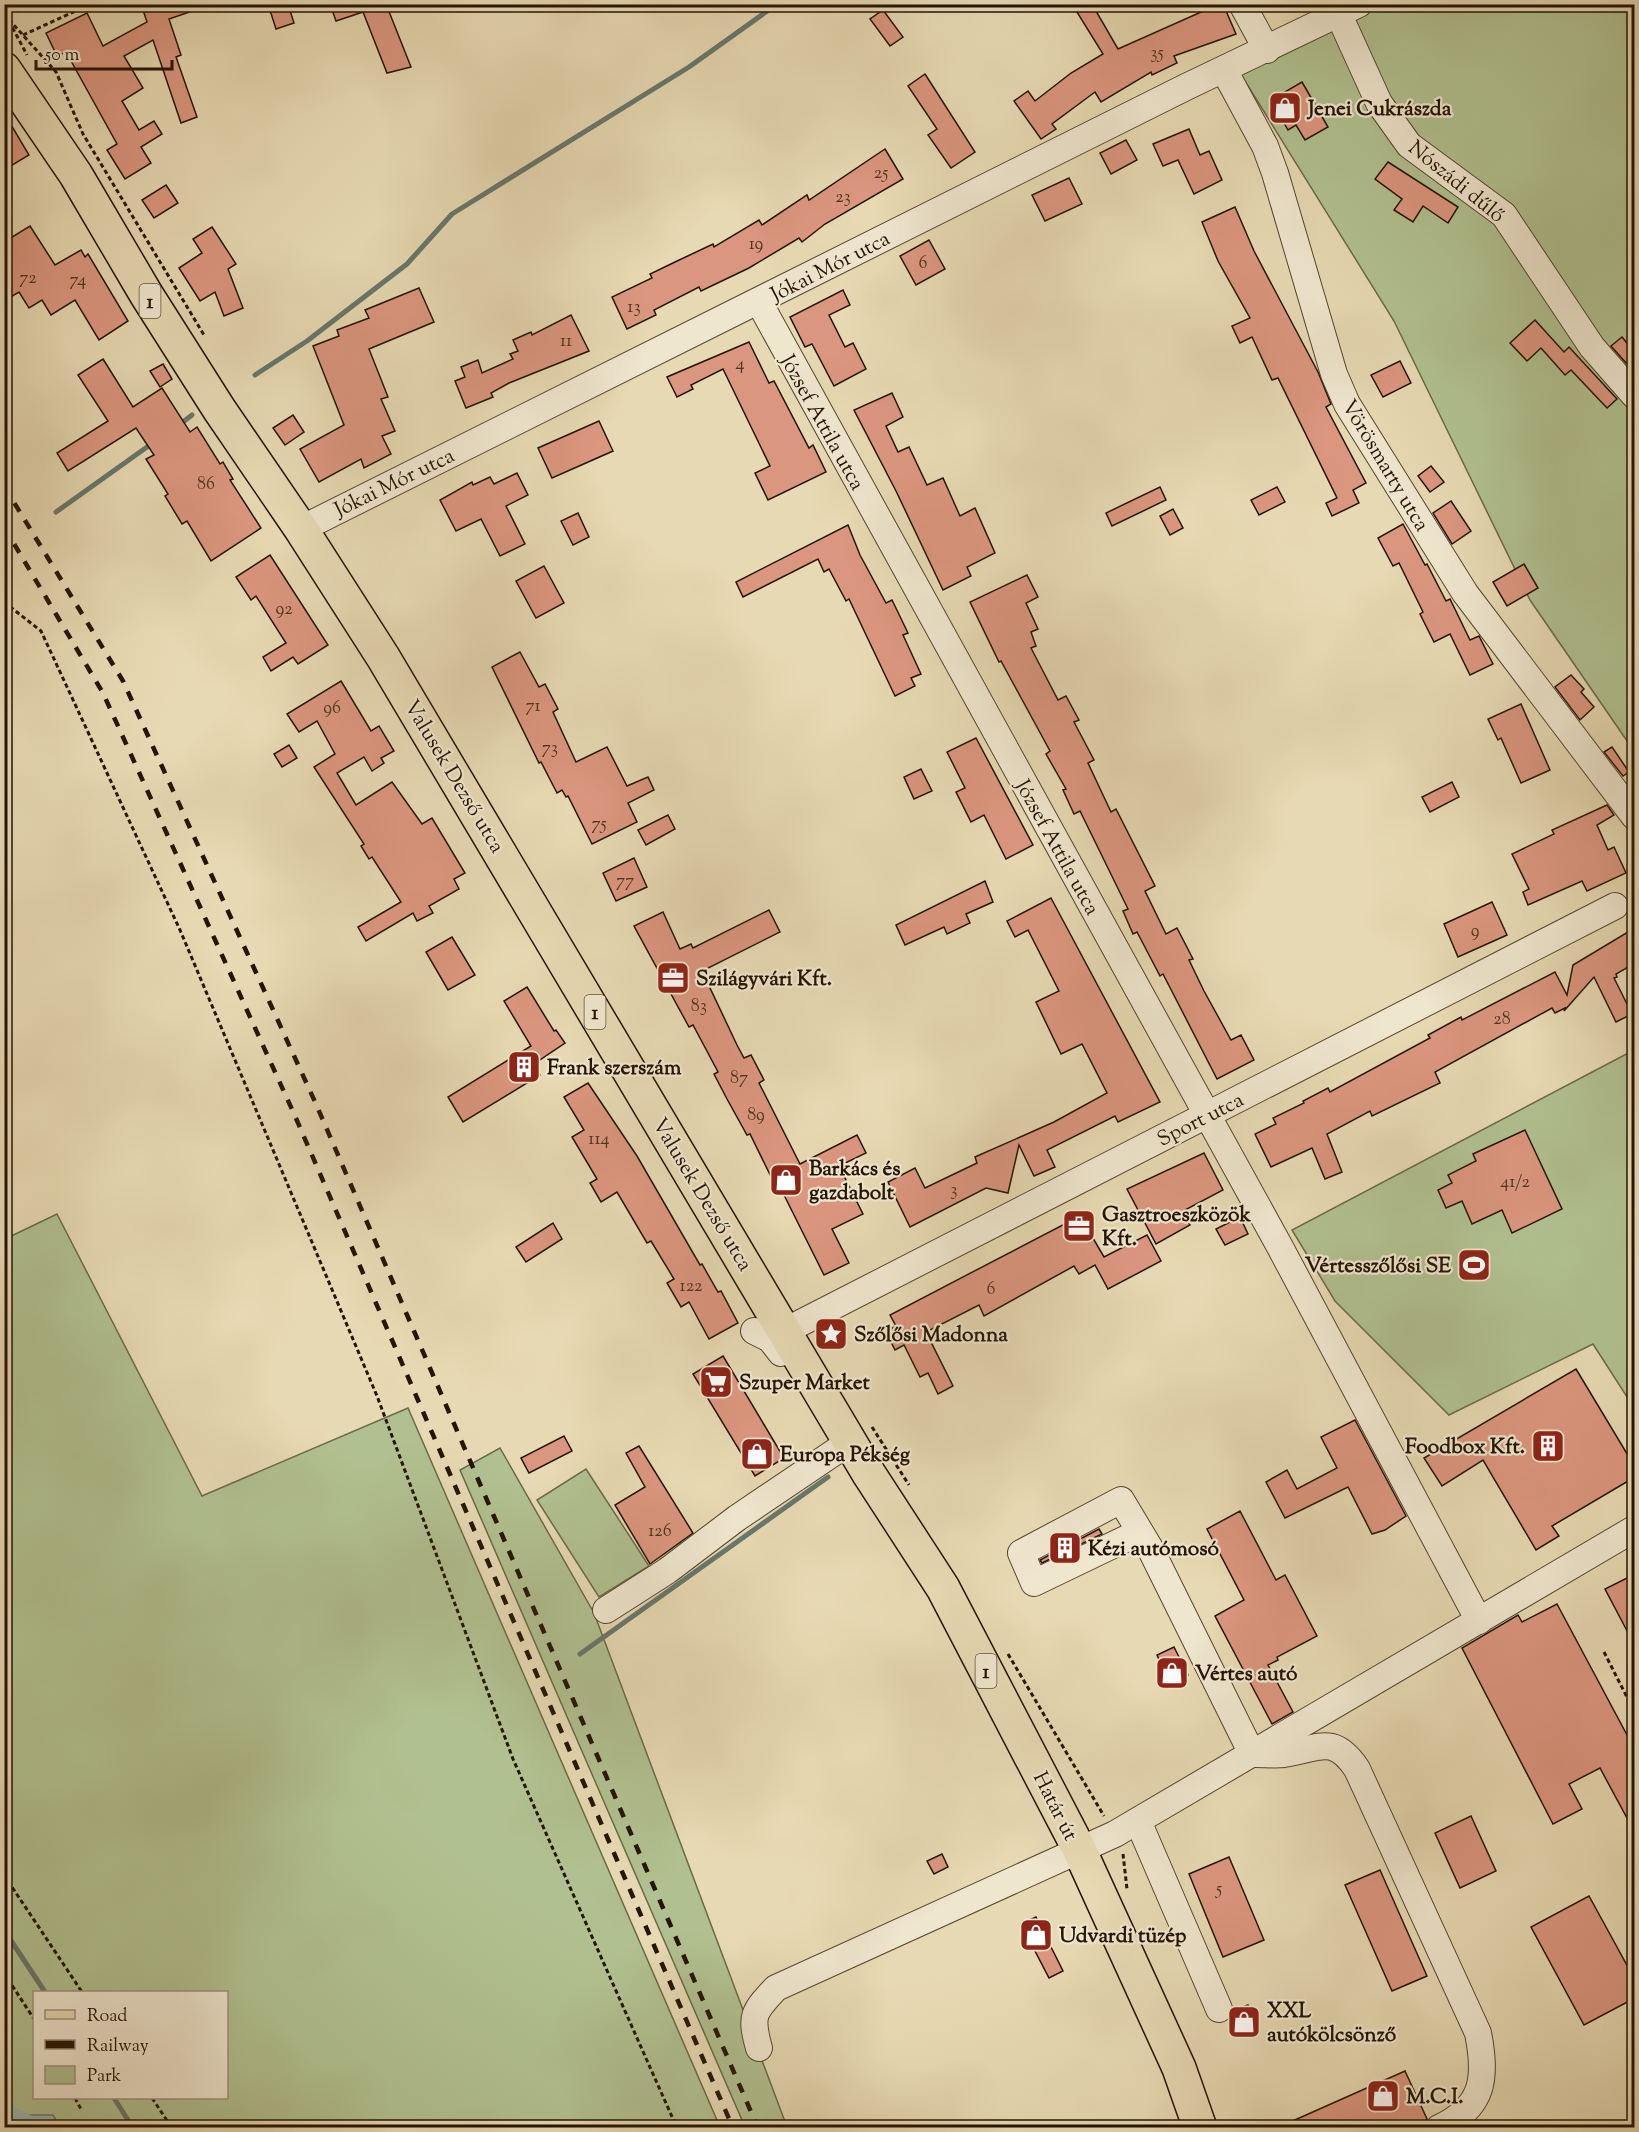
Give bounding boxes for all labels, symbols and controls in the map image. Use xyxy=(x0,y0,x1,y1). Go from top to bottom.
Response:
scale bar xyxy=(36,33,172,71)
house number: 35 xyxy=(1150,41,1164,67)
text: 50 m xyxy=(44,43,80,69)
shop icon: Jenei Cukrászda xyxy=(1267,90,1303,126)
place label: Jenei Cukrászda xyxy=(1306,95,1452,125)
street label: Nószádi dűlő xyxy=(1401,134,1511,231)
house number: 25 xyxy=(874,161,888,187)
house number: 23 xyxy=(835,185,851,211)
street label: Jókai Mór utca xyxy=(765,225,896,311)
house number: 19 xyxy=(749,232,764,258)
house number: 6 xyxy=(919,251,928,277)
house number: 72 xyxy=(19,266,37,292)
house number: 74 xyxy=(70,268,86,294)
road number: 1 xyxy=(140,284,160,318)
house number: 13 xyxy=(627,295,641,321)
house number: 11 xyxy=(560,329,572,355)
street label: József Attila utca xyxy=(771,349,871,497)
house number: 4 xyxy=(735,352,745,378)
street label: Vörösmarty utca xyxy=(1333,394,1436,538)
street label: Jókai Mór utca xyxy=(329,442,460,526)
house number: 86 xyxy=(197,472,215,498)
house number: 92 xyxy=(275,597,293,623)
house number: 71 xyxy=(525,694,541,720)
street label: Valusek Dezső utca xyxy=(396,695,511,860)
house number: 96 xyxy=(323,696,341,722)
house number: 73 xyxy=(542,736,558,762)
street label: József Attila utca xyxy=(1006,774,1106,922)
house number: 75 xyxy=(591,812,607,838)
house number: 77 xyxy=(616,869,634,895)
house number: 9 xyxy=(1471,919,1480,945)
office icon: Szilágyvári Kft. xyxy=(655,960,691,996)
place label: Szilágyvári Kft. xyxy=(696,965,832,995)
house number: 83 xyxy=(691,994,707,1020)
road number: 1 xyxy=(584,995,606,1029)
house number: 28 xyxy=(1493,1007,1511,1033)
building icon: Frank szerszám xyxy=(506,1049,542,1085)
place label: Frank szerszám xyxy=(547,1054,682,1084)
house number: 87 xyxy=(730,1066,748,1092)
street label: Sport utca xyxy=(1152,1086,1250,1155)
house number: 89 xyxy=(747,1103,765,1129)
street label: Valusek Dezső utca xyxy=(644,1113,759,1278)
house number: 114 xyxy=(588,1127,610,1153)
place label: Barkács és gazdabolt xyxy=(809,1155,900,1209)
shop icon: Barkács és gazdabolt xyxy=(768,1162,804,1198)
house number: 41/2 xyxy=(1500,1170,1530,1196)
house number: 3 xyxy=(950,1178,958,1204)
place label: Gasztroeszközök Kft. xyxy=(1102,1201,1251,1255)
office icon: Gasztroeszközök Kft. xyxy=(1061,1208,1097,1244)
sports icon: Vértesszőlősi SE xyxy=(1456,1247,1492,1283)
place label: Vértesszőlősi SE xyxy=(1305,1252,1451,1282)
house number: 122 xyxy=(680,1274,703,1300)
house number: 6 xyxy=(987,1277,996,1303)
place icon: Szőlősi Madonna xyxy=(813,1316,849,1352)
place label: Szőlősi Madonna xyxy=(854,1321,1008,1351)
supermarket icon: Szuper Market xyxy=(698,1364,734,1400)
place label: Szuper Market xyxy=(739,1369,871,1399)
building icon: Foodbox Kft. xyxy=(1530,1428,1566,1464)
place label: Foodbox Kft. xyxy=(1405,1433,1525,1463)
shop icon: Europa Pékség xyxy=(739,1436,775,1472)
place label: Europa Pékség xyxy=(780,1441,911,1471)
house number: 126 xyxy=(648,1519,672,1545)
building icon: Kézi autómosó xyxy=(1047,1530,1083,1566)
place label: Kézi autómosó xyxy=(1088,1535,1219,1565)
road number: 1 xyxy=(976,1654,996,1688)
shop icon: Vértes autó xyxy=(1154,1655,1190,1691)
place label: Vértes autó xyxy=(1195,1660,1298,1690)
street label: Határ út xyxy=(1024,1767,1084,1847)
house number: 5 xyxy=(1215,1877,1222,1903)
shop icon: Udvardi tüzép xyxy=(1018,1917,1054,1953)
place label: Udvardi tüzép xyxy=(1059,1922,1187,1952)
legend xyxy=(33,1991,228,2099)
place label: XXL autókölcsönző xyxy=(1267,1997,1397,2051)
text: Road xyxy=(87,2004,127,2030)
shop icon: XXL autókölcsönző xyxy=(1226,2004,1262,2040)
text: Railway xyxy=(87,2034,149,2060)
text: Park xyxy=(87,2064,122,2090)
shop icon: M.C.I. xyxy=(1365,2078,1401,2114)
place label: M.C.I. xyxy=(1406,2083,1464,2113)

